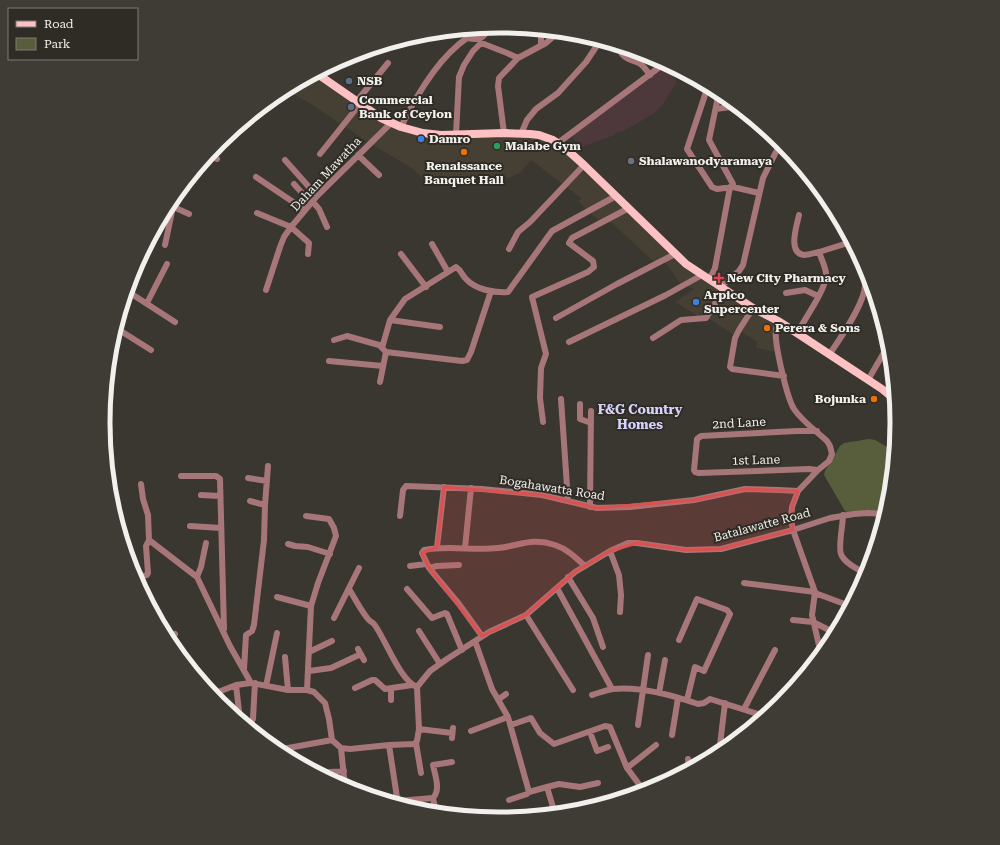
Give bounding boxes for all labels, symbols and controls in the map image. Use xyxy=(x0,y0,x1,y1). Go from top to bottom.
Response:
legend xyxy=(8,8,138,60)
text: Road xyxy=(44,17,74,31)
text: Park xyxy=(44,37,71,51)
place label: NSB xyxy=(357,74,383,88)
marker: NSB xyxy=(344,76,354,86)
place label: Commercial Bank of Ceylon xyxy=(359,93,452,121)
marker: Commercial Bank of Ceylon xyxy=(346,102,356,112)
place label: Damro xyxy=(429,132,471,146)
street label: Daham Mawatha xyxy=(288,134,364,214)
marker: Damro xyxy=(416,134,426,144)
place label: Malabe Gym xyxy=(505,139,581,153)
marker: Malabe Gym xyxy=(492,141,502,151)
marker: Renaissance Banquet Hall xyxy=(459,147,469,157)
place label: Shalawanodyaramaya xyxy=(639,154,772,168)
marker: Shalawanodyaramaya xyxy=(626,156,636,166)
place label: Renaissance Banquet Hall xyxy=(424,159,504,187)
place label: New City Pharmacy xyxy=(727,271,846,285)
marker: New City Pharmacy xyxy=(714,273,724,283)
place label: Arpico Supercenter xyxy=(704,288,780,316)
marker: Arpico Supercenter xyxy=(691,297,701,307)
place label: Perera & Sons xyxy=(775,321,860,335)
marker: Perera & Sons xyxy=(762,323,772,333)
place label: Bojunka xyxy=(815,392,866,406)
marker: Bojunka xyxy=(869,394,879,404)
district label: F&G Country Homes xyxy=(598,402,682,432)
street label: 2nd Lane xyxy=(712,415,767,431)
street label: 1st Lane xyxy=(732,452,781,468)
street label: Bogahawatta Road xyxy=(498,473,606,503)
street label: Batalawatte Road xyxy=(712,505,812,545)

